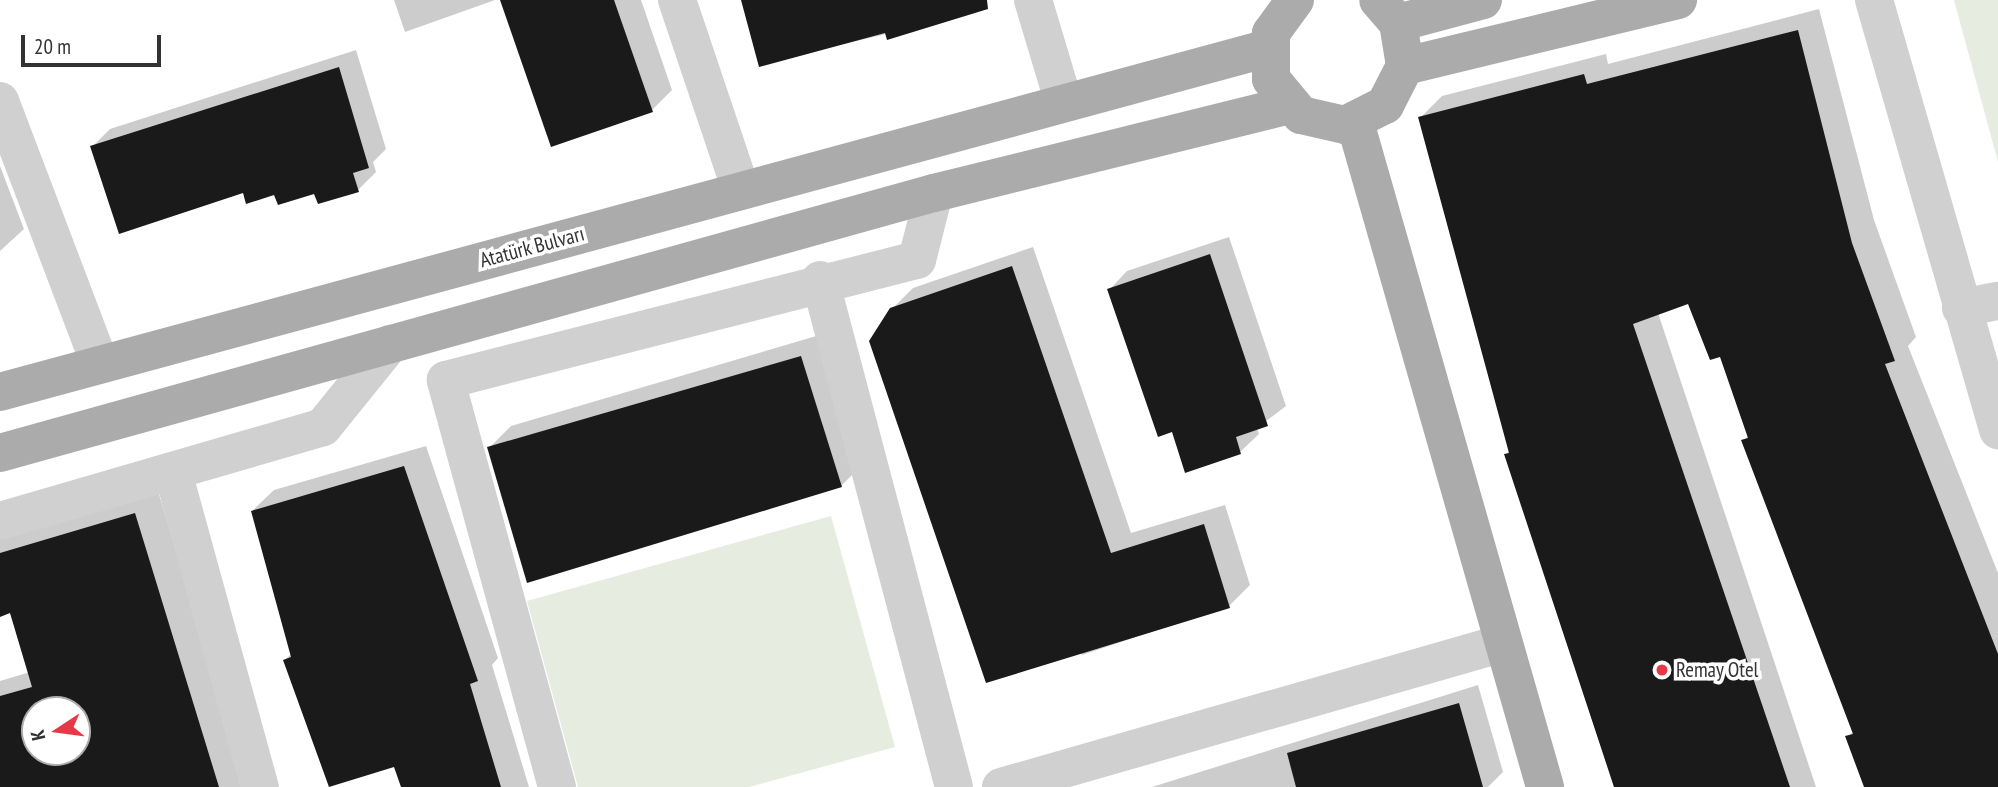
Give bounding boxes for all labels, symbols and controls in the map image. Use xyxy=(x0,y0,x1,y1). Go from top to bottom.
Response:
scale bar xyxy=(24,21,164,65)
text: 20 m xyxy=(34,33,71,60)
street label: Atatürk Bulvarı xyxy=(477,221,587,273)
place label: Remay Otel xyxy=(1676,657,1759,683)
marker: Remay Otel xyxy=(1654,662,1670,678)
north arrow xyxy=(21,696,91,766)
text: K xyxy=(25,728,50,743)

